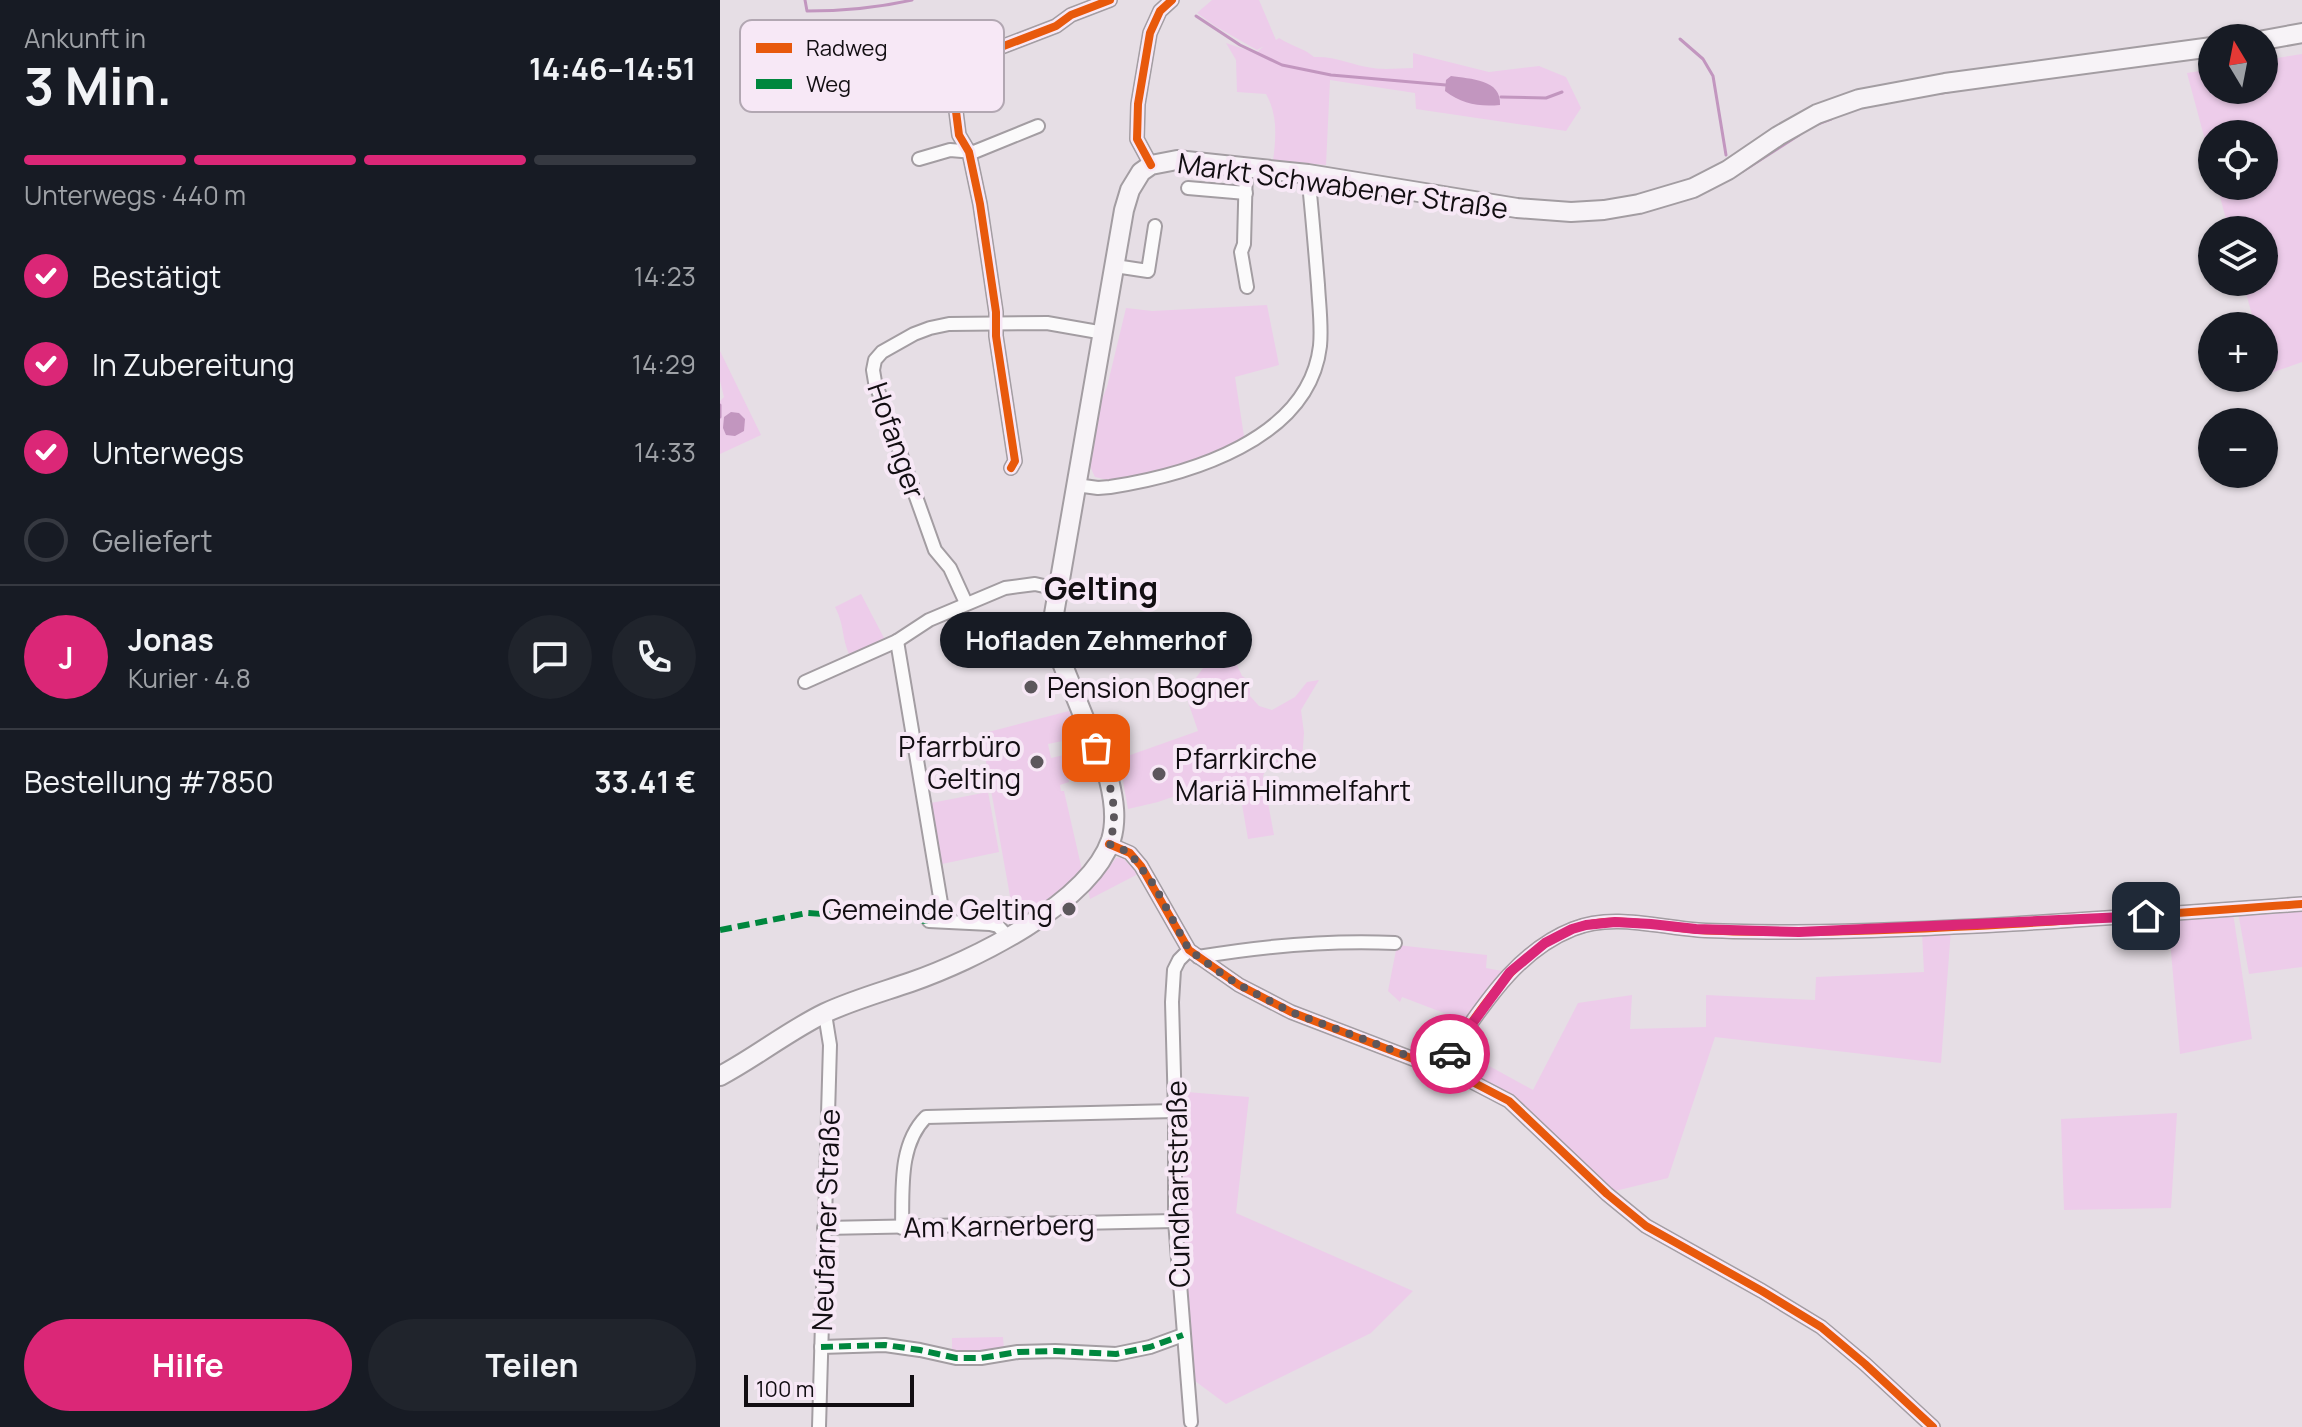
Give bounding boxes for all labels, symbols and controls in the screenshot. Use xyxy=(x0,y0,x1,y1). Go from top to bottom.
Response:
text: Ankunft in xyxy=(24,20,146,56)
legend xyxy=(740,20,1004,112)
north arrow xyxy=(2198,24,2278,104)
map controls xyxy=(2198,24,2278,488)
text: Radweg xyxy=(806,33,887,63)
text: 14:46–14:51 xyxy=(529,48,696,89)
text: 3 Min. xyxy=(24,50,172,121)
text: Weg xyxy=(806,69,851,99)
button: locate xyxy=(2198,120,2278,200)
street label: Markt Schwabener Straße xyxy=(1175,143,1511,227)
text: Unterwegs · 440 m xyxy=(24,177,246,213)
button: layers xyxy=(2198,216,2278,296)
icon: check xyxy=(24,254,68,298)
text: Bestätigt xyxy=(92,256,221,297)
text: 14:23 xyxy=(634,258,696,294)
button: + xyxy=(2198,312,2278,392)
icon: check xyxy=(24,342,68,386)
text: In Zubereitung xyxy=(92,344,295,385)
text: 14:29 xyxy=(632,346,696,382)
street label: Hofanger xyxy=(859,377,935,503)
button: − xyxy=(2198,408,2278,488)
icon: check xyxy=(24,430,68,474)
text: Unterwegs xyxy=(92,432,244,473)
text: 14:33 xyxy=(634,434,696,470)
text: Geliefert xyxy=(92,520,213,561)
district label: Gelting xyxy=(1044,566,1158,610)
callout: Hofladen Zehmerhof xyxy=(940,612,1252,668)
button: chat xyxy=(508,615,592,699)
button: phone xyxy=(612,615,696,699)
text: Jonas xyxy=(128,619,214,660)
text: Hofladen Zehmerhof xyxy=(965,622,1227,658)
text: J xyxy=(58,637,74,678)
text: Kurier · 4.8 xyxy=(128,660,251,696)
place label: Pension Bogner xyxy=(1047,668,1250,706)
marker: Pension Bogner xyxy=(1022,678,1040,696)
pin xyxy=(1062,714,1130,782)
icon: bag xyxy=(1074,726,1118,770)
place label: Pfarrbüro Gelting xyxy=(898,727,1021,797)
place label: Pfarrkirche Mariä Himmelfahrt xyxy=(1175,739,1411,809)
marker: Pfarrbüro Gelting xyxy=(1028,753,1046,771)
text: Bestellung #7850 xyxy=(24,761,274,802)
text: 33.41 € xyxy=(594,761,696,802)
marker: Pfarrkirche Mariä Himmelfahrt xyxy=(1150,765,1168,783)
pin xyxy=(2112,882,2180,950)
place label: Gemeinde Gelting xyxy=(822,890,1053,928)
icon: home xyxy=(2124,894,2168,938)
marker: Gemeinde Gelting xyxy=(1060,900,1078,918)
courier xyxy=(1410,1014,1490,1094)
icon: car xyxy=(1428,1032,1472,1076)
street label: Cundhartstraße xyxy=(1156,1080,1198,1288)
street label: Neufarner Straße xyxy=(802,1108,848,1332)
street label: Am Karnerberg xyxy=(903,1204,1095,1246)
button: Hilfe xyxy=(24,1319,352,1411)
button: Teilen xyxy=(368,1319,696,1411)
scale bar xyxy=(744,1371,914,1407)
text: 100 m xyxy=(756,1374,814,1404)

